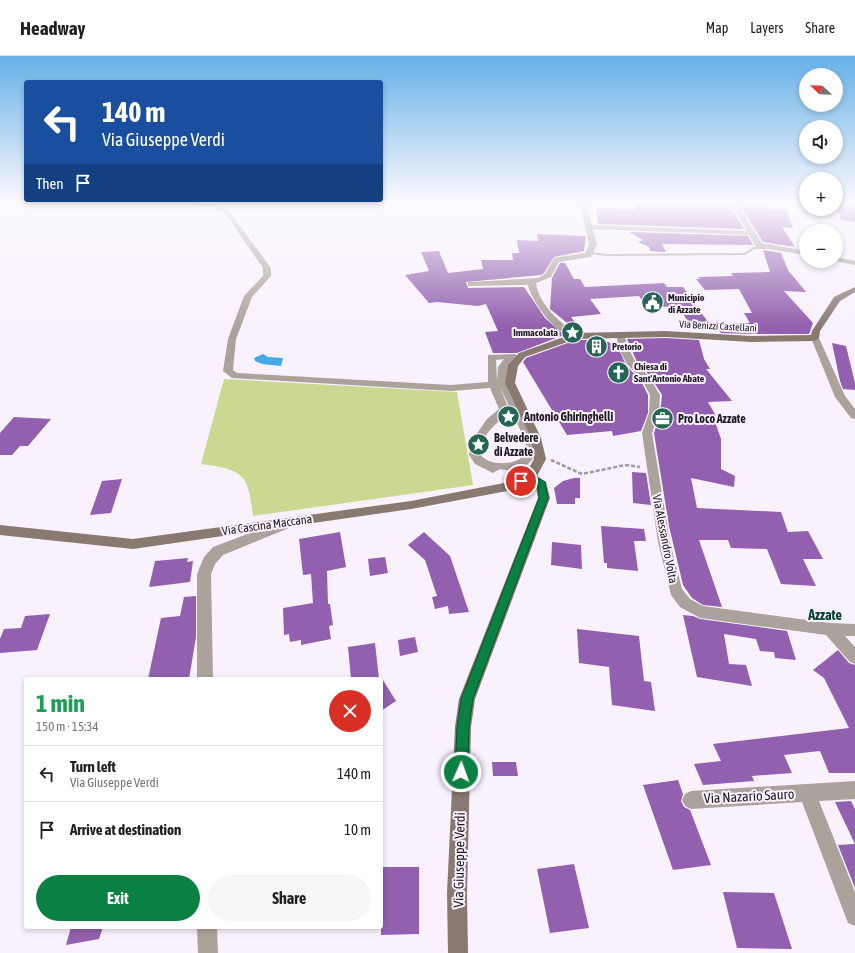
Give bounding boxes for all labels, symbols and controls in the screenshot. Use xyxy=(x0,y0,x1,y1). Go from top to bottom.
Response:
text: Headway xyxy=(20,17,85,39)
text: Map xyxy=(706,20,728,36)
text: Layers xyxy=(750,20,783,36)
text: Share xyxy=(805,20,835,36)
north arrow xyxy=(799,68,843,112)
map controls xyxy=(799,68,843,268)
icon: left xyxy=(36,96,88,148)
text: 140 m xyxy=(102,96,165,128)
button: sound xyxy=(799,120,843,164)
text: Via Giuseppe Verdi xyxy=(102,129,225,150)
icon: arrive xyxy=(72,172,94,194)
button: + xyxy=(799,172,843,216)
text: Then xyxy=(36,175,64,192)
button: − xyxy=(799,224,843,268)
public building icon: Municipio di Azzate xyxy=(639,290,665,316)
place label: Municipio di Azzate xyxy=(668,292,705,315)
street label: Via Benizzi Castellani xyxy=(679,318,757,334)
place icon: Immacolata xyxy=(560,319,586,345)
place label: Immacolata xyxy=(513,327,558,338)
building icon: Pretorio xyxy=(583,333,609,359)
place label: Pretorio xyxy=(612,341,642,352)
church icon: Chiesa di Sant'Antonio Abate xyxy=(606,359,632,385)
place label: Chiesa di Sant'Antonio Abate xyxy=(634,361,705,384)
place icon: Antonio Ghiringhelli xyxy=(495,404,521,430)
office icon: Pro Loco Azzate xyxy=(649,406,675,432)
place label: Antonio Ghiringhelli xyxy=(523,410,613,424)
place label: Pro Loco Azzate xyxy=(678,412,746,426)
place label: Belvedere di Azzate xyxy=(494,431,539,459)
place icon: Belvedere di Azzate xyxy=(466,432,492,458)
pin xyxy=(504,464,538,498)
icon: arrive xyxy=(510,470,532,492)
street label: Via Alessandro Volta xyxy=(650,493,680,585)
street label: Via Cascina Maccana xyxy=(221,512,313,538)
district label: Azzate xyxy=(807,607,842,623)
text: 1 min xyxy=(36,690,85,717)
button: close xyxy=(329,690,371,732)
text: 150 m · 15:34 xyxy=(36,719,99,734)
position arrow xyxy=(440,751,482,793)
text: Turn left xyxy=(70,758,116,775)
icon: left xyxy=(36,763,58,785)
text: 140 m xyxy=(337,765,371,782)
text: Via Giuseppe Verdi xyxy=(70,775,159,790)
street label: Via Nazario Sauro xyxy=(703,786,795,806)
street label: Via Giuseppe Verdi xyxy=(450,812,468,908)
icon: arrive xyxy=(36,819,58,841)
text: Arrive at destination xyxy=(70,821,181,838)
text: 10 m xyxy=(344,821,371,838)
button: Exit xyxy=(36,875,200,921)
button: Share xyxy=(208,875,371,921)

